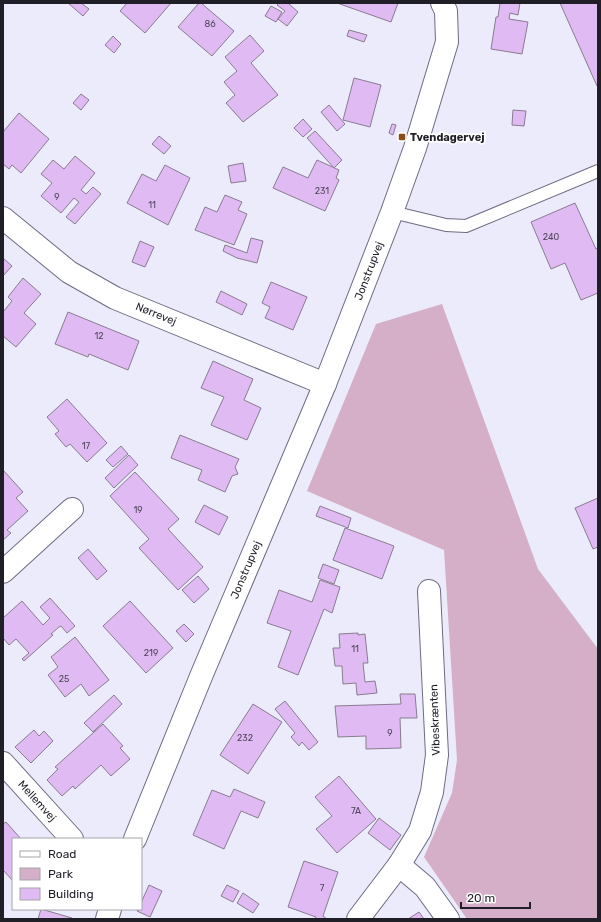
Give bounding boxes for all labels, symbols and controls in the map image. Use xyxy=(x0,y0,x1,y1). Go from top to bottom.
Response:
house number: 86 xyxy=(204,19,216,29)
place label: Tvendagervej xyxy=(410,131,485,144)
marker: Tvendagervej xyxy=(397,132,407,142)
house number: 231 xyxy=(315,186,329,196)
house number: 9 xyxy=(54,192,60,202)
house number: 11 xyxy=(148,200,156,210)
house number: 240 xyxy=(543,232,560,242)
street label: Jonstrupvej xyxy=(352,240,386,302)
street label: Nørrevej xyxy=(134,300,179,328)
house number: 12 xyxy=(94,331,104,341)
house number: 17 xyxy=(82,441,91,451)
house number: 19 xyxy=(133,505,143,515)
street label: Jonstrupvej xyxy=(228,539,264,601)
house number: 11 xyxy=(351,644,359,654)
house number: 219 xyxy=(144,648,158,658)
house number: 25 xyxy=(59,674,69,684)
street label: Vibeskrænten xyxy=(427,684,443,756)
house number: 9 xyxy=(387,728,393,738)
house number: 232 xyxy=(237,733,253,743)
street label: Mellemvej xyxy=(15,778,59,824)
house number: 7A xyxy=(351,806,361,816)
legend xyxy=(12,838,142,910)
text: Road xyxy=(48,847,76,861)
text: Park xyxy=(48,867,74,881)
house number: 7 xyxy=(320,883,325,893)
scale bar xyxy=(461,884,530,910)
text: Building xyxy=(48,887,94,901)
text: 20 m xyxy=(467,891,495,905)

